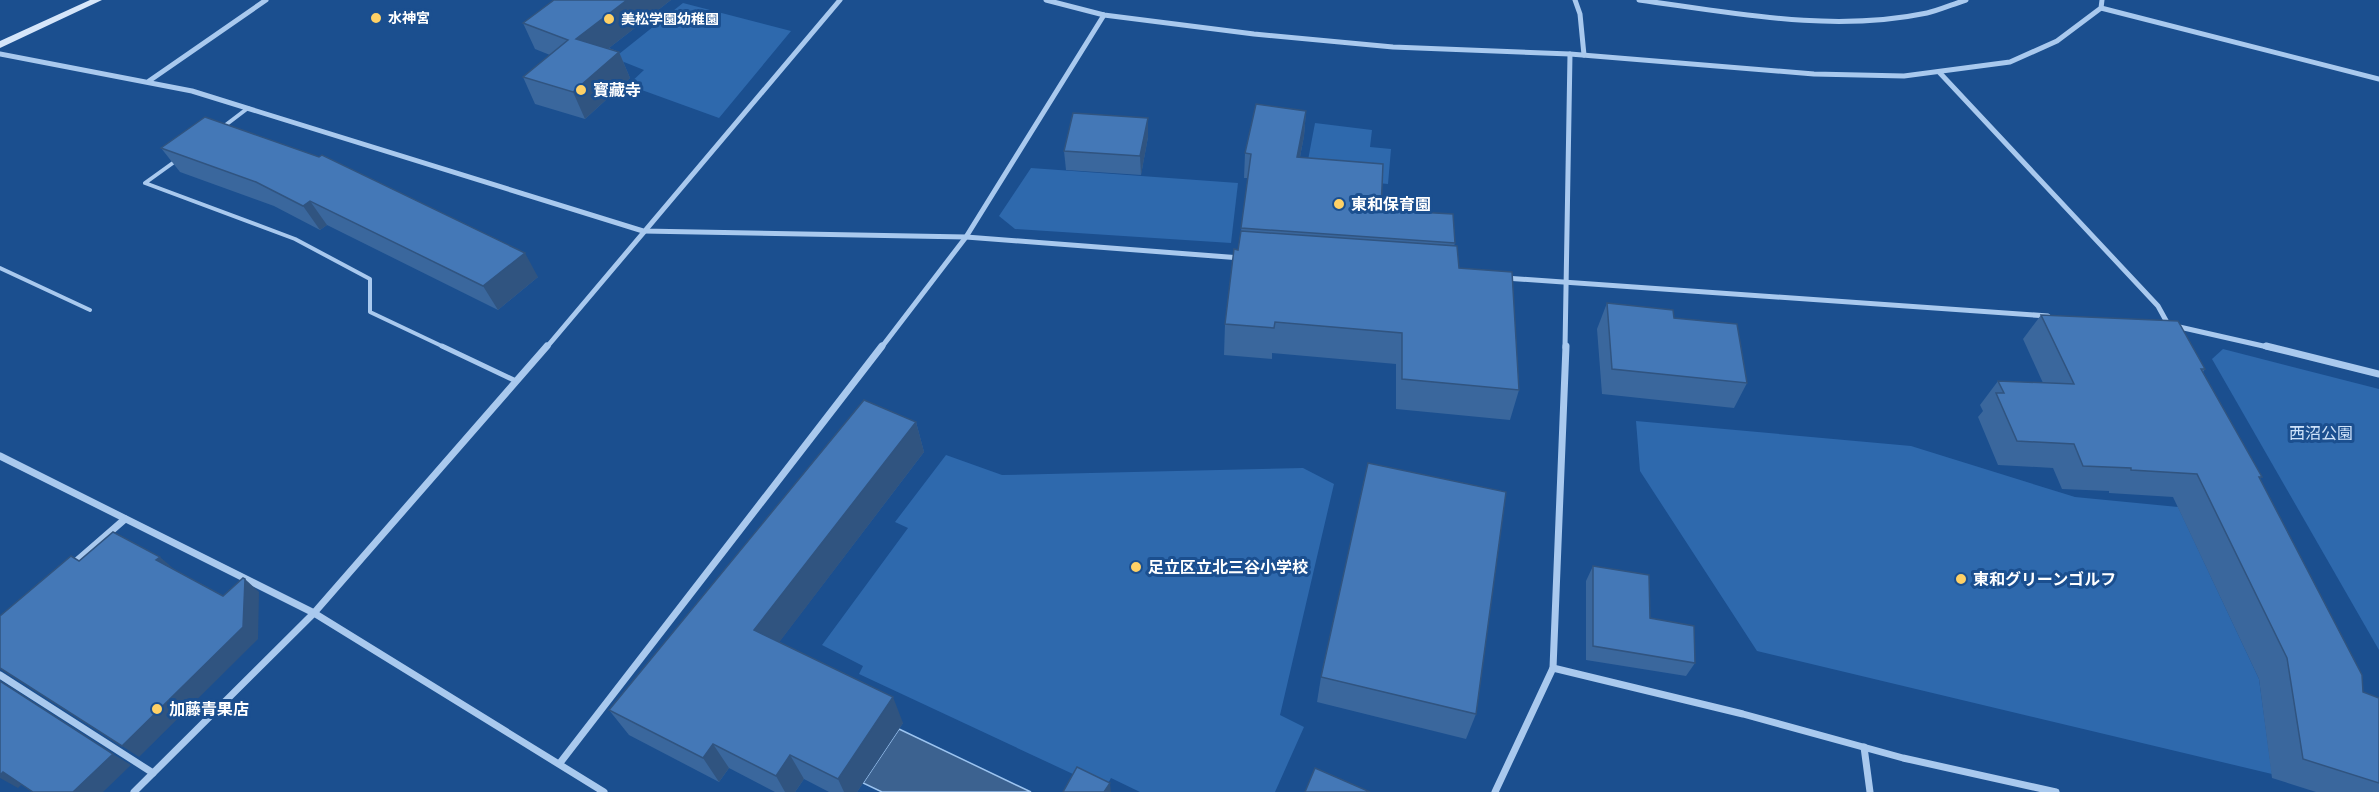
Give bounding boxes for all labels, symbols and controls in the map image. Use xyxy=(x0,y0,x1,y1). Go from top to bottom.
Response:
place label: 水神宮 xyxy=(388,9,430,27)
place label: 美松学園幼稚園 xyxy=(621,10,719,28)
marker: 水神宮 xyxy=(369,11,383,25)
marker: 美松学園幼稚園 xyxy=(602,12,616,26)
place label: 寳藏寺 xyxy=(593,80,641,100)
marker: 寳藏寺 xyxy=(574,83,588,97)
place label: 東和保育園 xyxy=(1351,194,1431,214)
marker: 東和保育園 xyxy=(1332,197,1346,211)
park label: 西沼公園 xyxy=(2289,423,2353,443)
place label: 足立区立北三谷小学校 xyxy=(1148,557,1308,577)
marker: 足立区立北三谷小学校 xyxy=(1129,560,1143,574)
place label: 東和グリーンゴルフ xyxy=(1973,569,2116,589)
marker: 東和グリーンゴルフ xyxy=(1954,572,1968,586)
place label: 加藤青果店 xyxy=(169,699,249,719)
marker: 加藤青果店 xyxy=(150,702,164,716)

